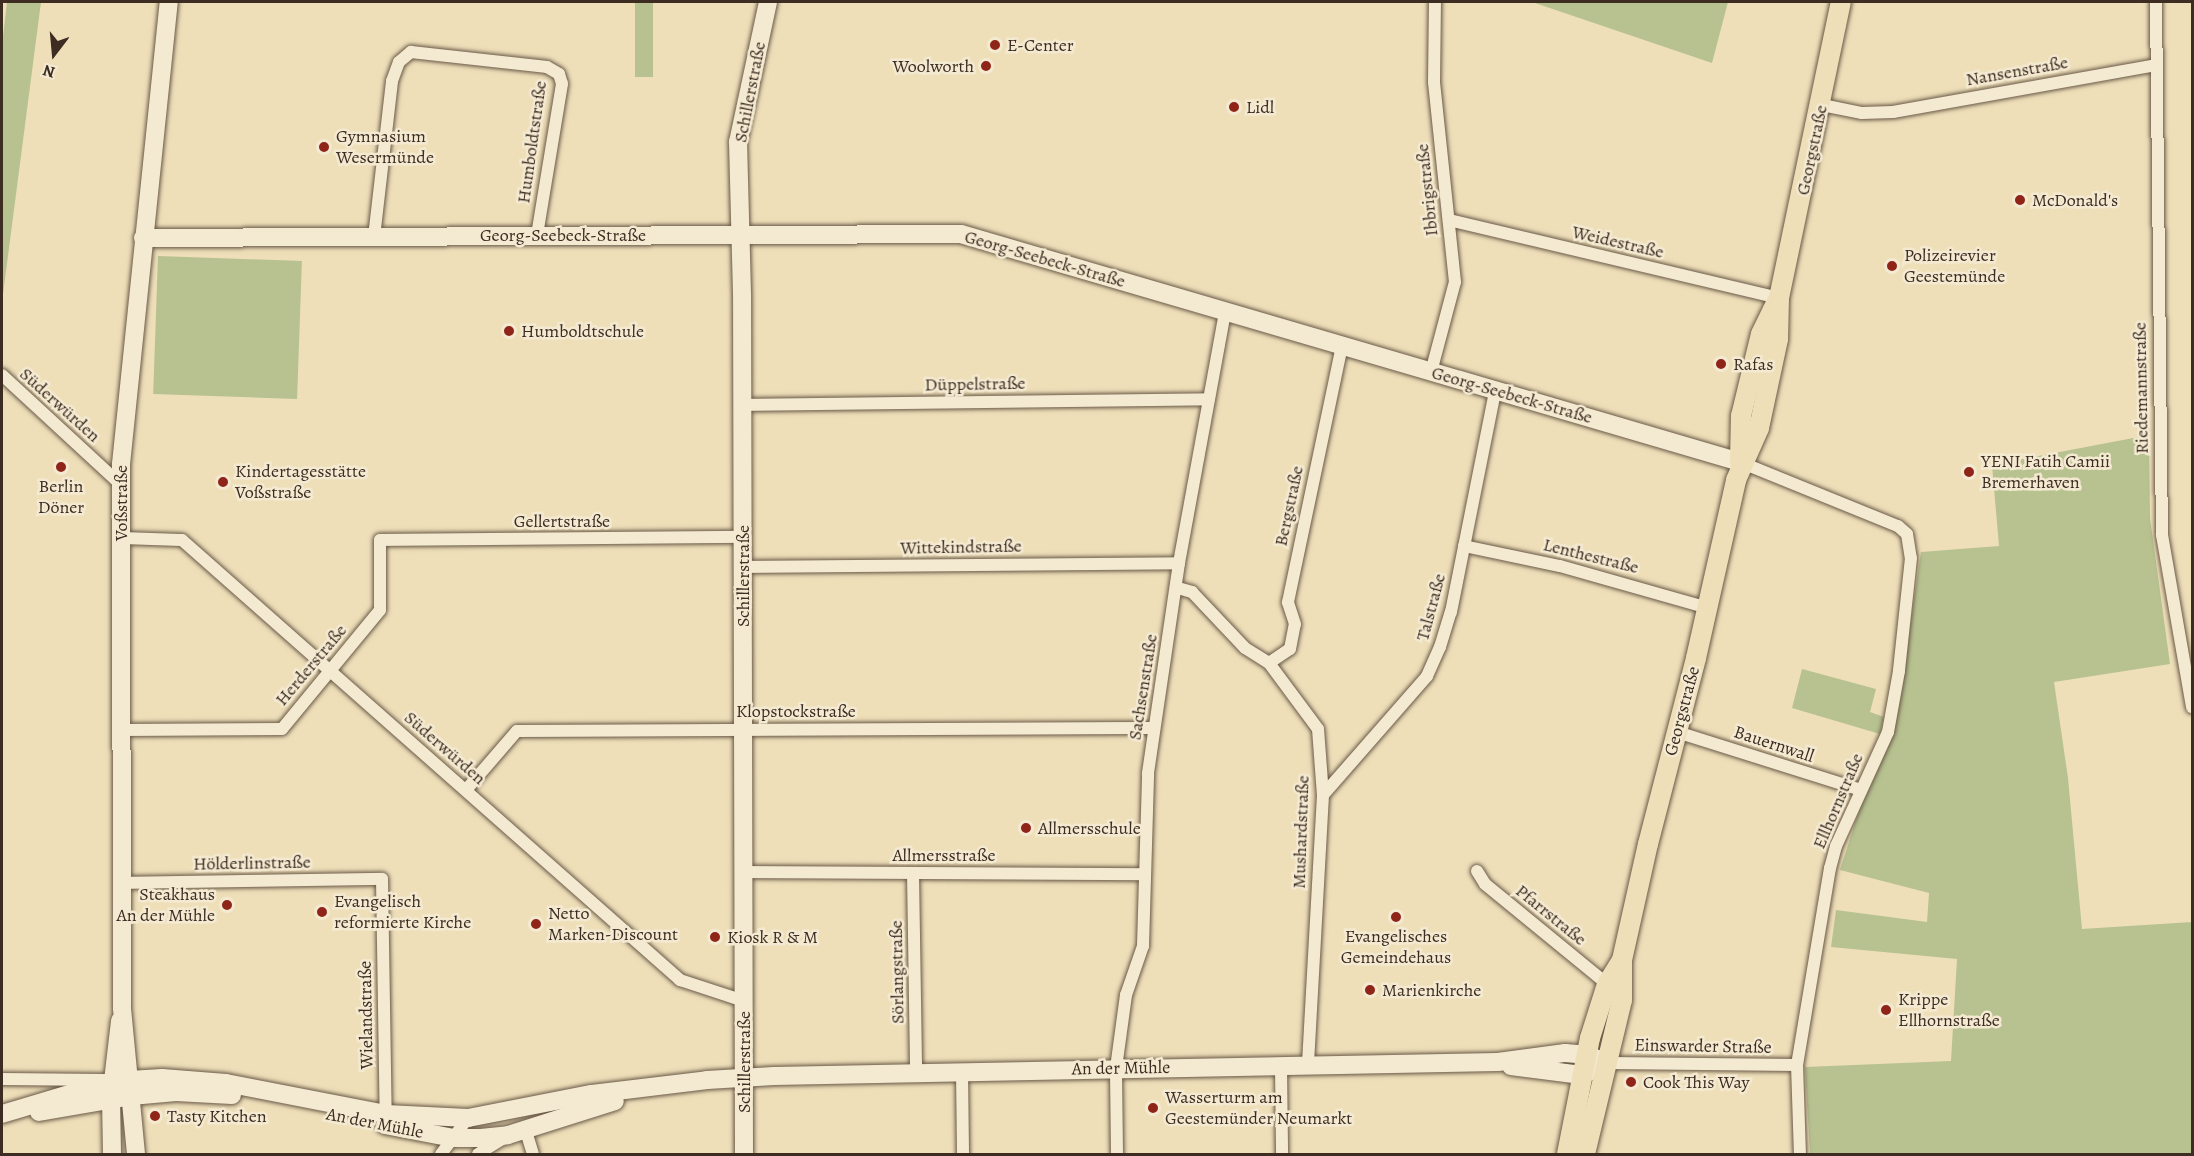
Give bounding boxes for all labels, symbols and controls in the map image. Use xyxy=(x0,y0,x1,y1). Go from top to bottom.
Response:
north arrow xyxy=(24,24,84,84)
place label: E-Center xyxy=(1007,34,1074,56)
marker: E-Center xyxy=(988,38,1002,52)
street label: Schillerstraße xyxy=(730,40,770,144)
street label: Nansenstraße xyxy=(1964,51,2070,91)
place label: Woolworth xyxy=(892,55,974,77)
text: N xyxy=(40,59,58,83)
marker: Woolworth xyxy=(979,59,993,73)
street label: Humboldtstraße xyxy=(513,79,551,205)
place label: Lidl xyxy=(1246,96,1274,118)
marker: Lidl xyxy=(1227,100,1241,114)
street label: Georgstraße xyxy=(1792,103,1832,197)
place label: Gymnasium Wesermünde xyxy=(336,126,434,168)
marker: Gymnasium Wesermünde xyxy=(317,140,331,154)
street label: Ibbrigstraße xyxy=(1411,143,1443,237)
place label: McDonald's xyxy=(2032,189,2118,211)
marker: McDonald's xyxy=(2013,193,2027,207)
street label: Weidestraße xyxy=(1570,221,1666,263)
street label: Georg-Seebeck-Straße xyxy=(480,224,646,246)
street label: Georg-Seebeck-Straße xyxy=(962,226,1128,292)
place label: Polizeirevier Geestemünde xyxy=(1904,245,2005,288)
marker: Polizeirevier Geestemünde xyxy=(1885,259,1899,273)
place label: Humboldtschule xyxy=(521,320,644,342)
street label: Riedemannstraße xyxy=(2129,322,2153,454)
marker: Humboldtschule xyxy=(502,324,516,338)
place label: Rafas xyxy=(1733,353,1773,375)
marker: Rafas xyxy=(1714,357,1728,371)
street label: Georg-Seebeck-Straße xyxy=(1429,362,1595,428)
street label: Süderwürden xyxy=(15,363,105,447)
street label: Düppelstraße xyxy=(924,372,1026,396)
place label: YENI Fatih Camii Bremerhaven xyxy=(1981,451,2110,494)
marker: Berlin Döner xyxy=(54,460,68,474)
place label: Kindertagesstätte Voßstraße xyxy=(235,461,366,504)
street label: Bergstraße xyxy=(1270,464,1308,548)
street label: Voßstraße xyxy=(110,465,132,541)
marker: YENI Fatih Camii Bremerhaven xyxy=(1962,465,1976,479)
marker: Kindertagesstätte Voßstraße xyxy=(216,475,230,489)
place label: Berlin Döner xyxy=(38,476,84,518)
street label: Gellertstraße xyxy=(514,510,610,532)
street label: Schillerstraße xyxy=(732,525,754,627)
street label: Lenthestraße xyxy=(1541,534,1641,578)
street label: Wittekindstraße xyxy=(900,535,1022,559)
street label: Talstraße xyxy=(1412,571,1450,643)
street label: Herderstraße xyxy=(271,620,351,710)
street label: Sachsenstraße xyxy=(1124,632,1162,742)
street label: Georgstraße xyxy=(1660,664,1704,758)
street label: Klopstockstraße xyxy=(736,700,856,722)
street label: Süderwürden xyxy=(400,707,490,789)
street label: Bauernwall xyxy=(1731,721,1817,767)
street label: Ellhornstraße xyxy=(1808,750,1868,852)
street label: Mushardstraße xyxy=(1288,775,1314,889)
place label: Allmersschule xyxy=(1038,817,1141,839)
marker: Allmersschule xyxy=(1019,821,1033,835)
street label: Allmersstraße xyxy=(892,844,996,866)
street label: Hölderlinstraße xyxy=(193,851,311,875)
street label: Pfarrstraße xyxy=(1511,880,1591,950)
place label: Steakhaus An der Mühle xyxy=(117,884,215,926)
place label: Evangelisch reformierte Kirche xyxy=(334,891,471,934)
marker: Steakhaus An der Mühle xyxy=(220,898,234,912)
place label: Netto Marken-Discount xyxy=(548,903,678,946)
marker: Evangelisch reformierte Kirche xyxy=(315,905,329,919)
marker: Evangelisches Gemeindehaus xyxy=(1389,910,1403,924)
marker: Netto Marken-Discount xyxy=(529,917,543,931)
street label: Sörlangstraße xyxy=(885,920,909,1024)
place label: Kiosk R & M xyxy=(727,926,818,948)
place label: Evangelisches Gemeindehaus xyxy=(1341,926,1451,968)
marker: Kiosk R & M xyxy=(708,930,722,944)
street label: Wielandstraße xyxy=(354,961,378,1069)
place label: Marienkirche xyxy=(1382,979,1481,1001)
marker: Marienkirche xyxy=(1363,983,1377,997)
place label: Krippe Ellhornstraße xyxy=(1898,989,2000,1032)
marker: Krippe Ellhornstraße xyxy=(1879,1003,1893,1017)
street label: Schillerstraße xyxy=(733,1011,755,1113)
street label: Einswarder Straße xyxy=(1634,1034,1772,1058)
street label: An der Mühle xyxy=(1072,1056,1170,1080)
place label: Cook This Way xyxy=(1643,1071,1749,1093)
marker: Cook This Way xyxy=(1624,1075,1638,1089)
place label: Wasserturm am Geestemünder Neumarkt xyxy=(1165,1087,1352,1130)
marker: Wasserturm am Geestemünder Neumarkt xyxy=(1146,1101,1160,1115)
street label: An der Mühle xyxy=(325,1103,425,1143)
place label: Tasty Kitchen xyxy=(167,1105,267,1127)
marker: Tasty Kitchen xyxy=(148,1109,162,1123)

